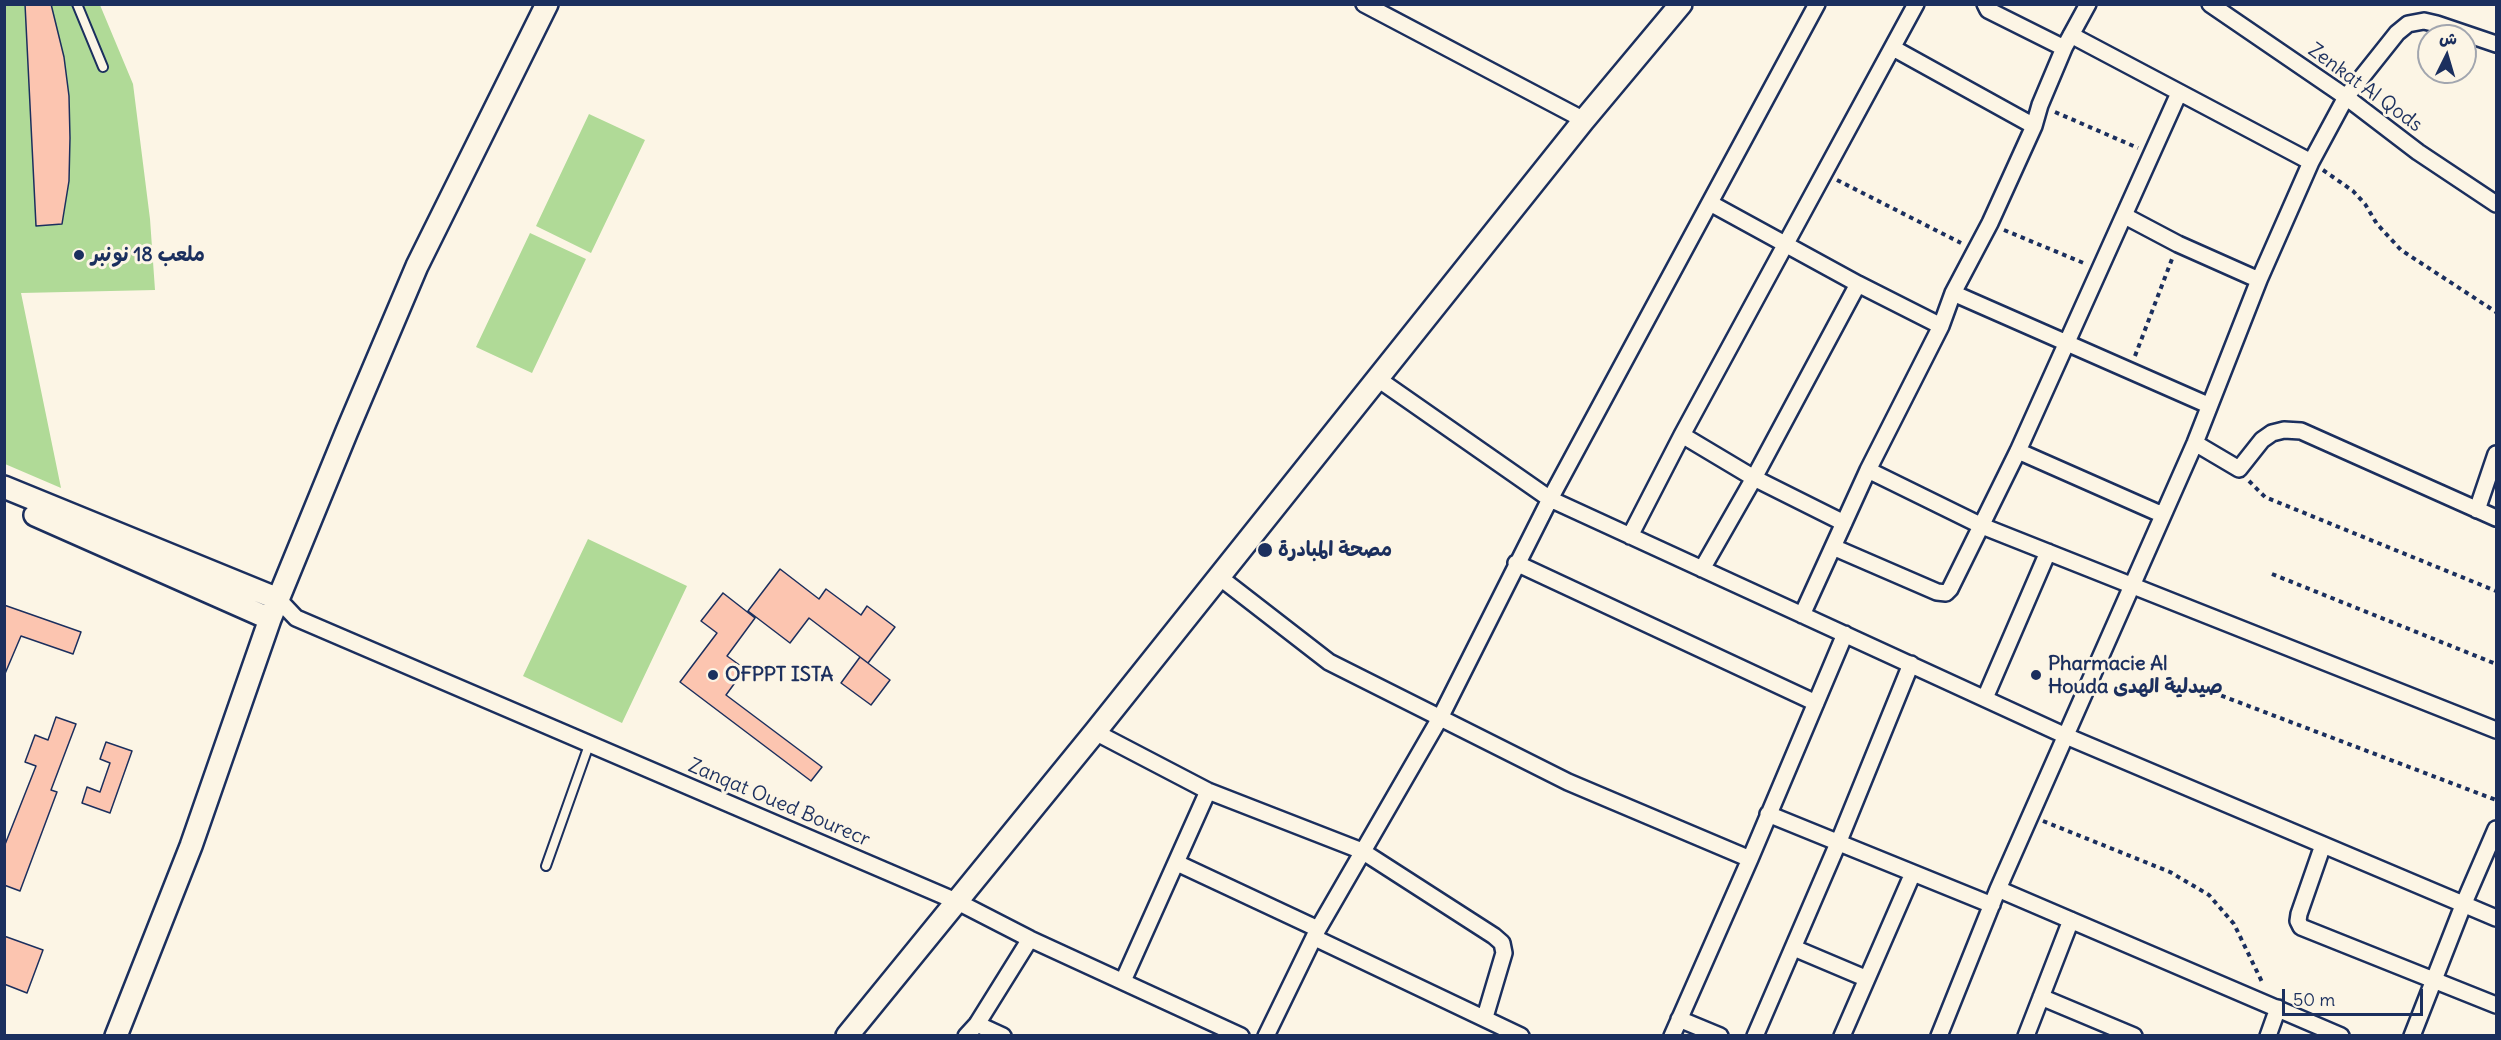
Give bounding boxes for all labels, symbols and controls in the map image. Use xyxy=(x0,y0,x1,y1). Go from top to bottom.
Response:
north arrow xyxy=(2417,24,2477,84)
text: ش xyxy=(2439,27,2458,49)
street label: Zenkat Al Qods xyxy=(2303,39,2427,137)
place label: ملعب 18 نونبر xyxy=(91,243,205,267)
marker: ملعب 18 نونبر xyxy=(72,248,86,262)
place label: مصحة المبادرة xyxy=(1278,538,1392,562)
marker: مصحة المبادرة xyxy=(1256,541,1274,559)
place label: Pharmacie Al Houda صيدلية الهدى xyxy=(2048,652,2223,699)
place label: OFPPT ISTA xyxy=(725,663,833,687)
marker: OFPPT ISTA xyxy=(706,668,720,682)
marker: Pharmacie Al Houda صيدلية الهدى xyxy=(2029,668,2043,682)
street label: Zanqat Oued Bourecr xyxy=(685,754,873,852)
scale bar xyxy=(2285,977,2426,1015)
text: 50 m xyxy=(2293,988,2335,1011)

